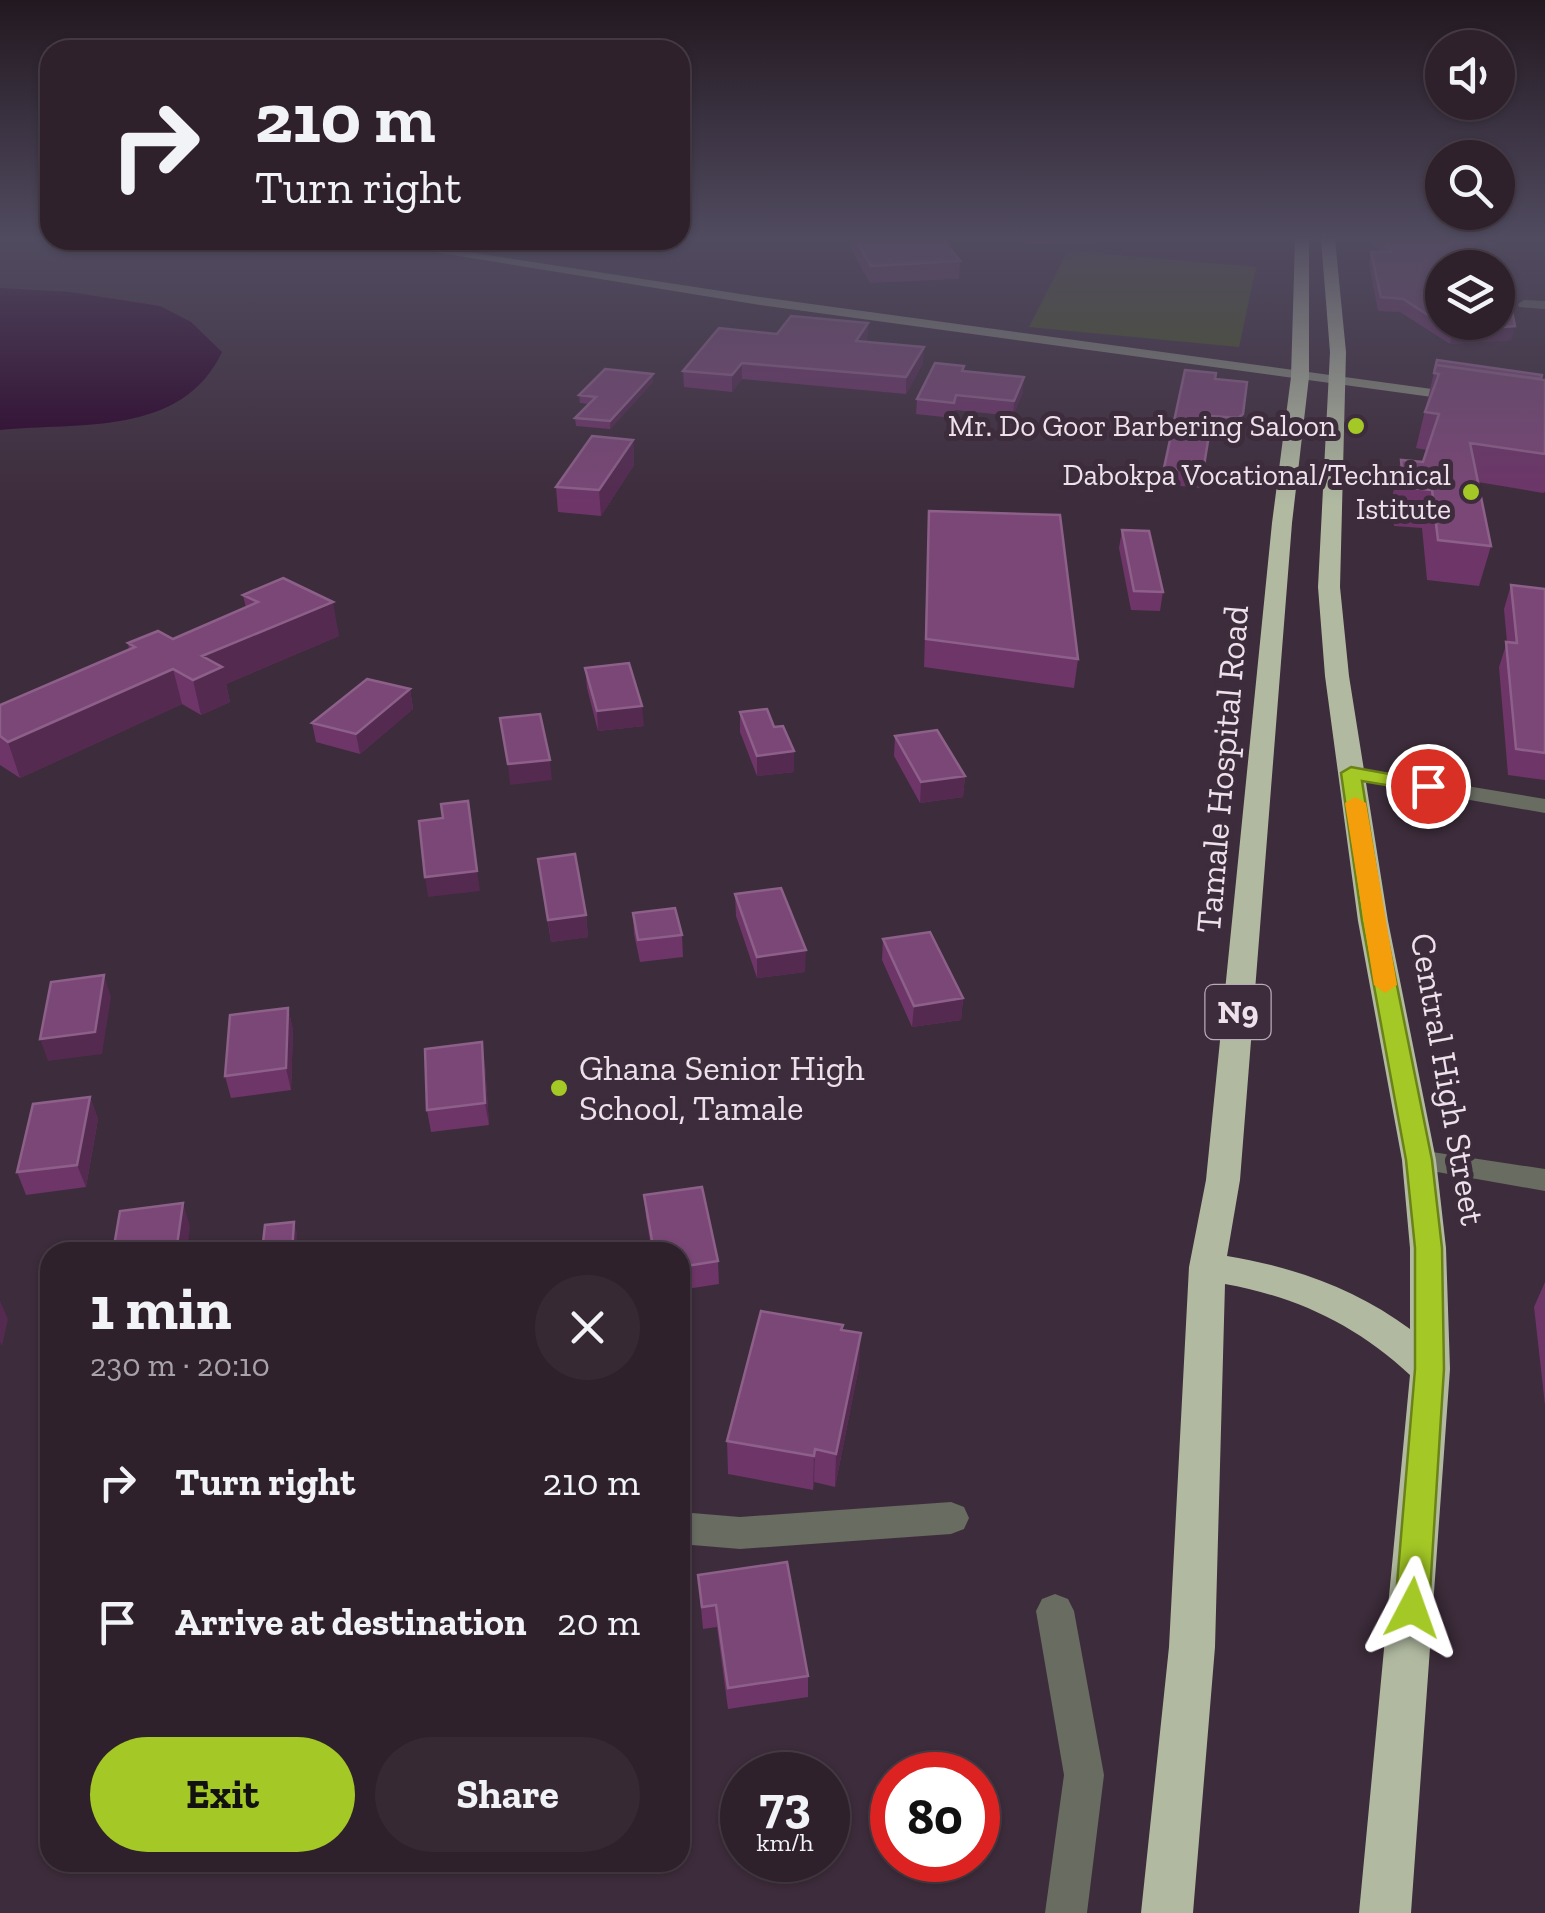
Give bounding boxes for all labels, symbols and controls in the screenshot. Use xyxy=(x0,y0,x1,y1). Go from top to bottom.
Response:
map controls xyxy=(1425,30,1515,340)
button: sound xyxy=(1425,30,1515,120)
text: 210 m xyxy=(255,76,436,160)
icon: right xyxy=(90,80,220,210)
button: search xyxy=(1425,140,1515,230)
text: Turn right xyxy=(255,161,461,215)
button: layers xyxy=(1425,250,1515,340)
place label: Mr. Do Goor Barbering Saloon xyxy=(948,408,1336,444)
marker: Mr. Do Goor Barbering Saloon xyxy=(1345,415,1367,437)
place label: Dabokpa Vocational/Technical Istitute xyxy=(1062,457,1451,527)
marker: Dabokpa Vocational/Technical Istitute xyxy=(1460,481,1482,503)
street label: Tamale Hospital Road xyxy=(1187,603,1257,935)
pin xyxy=(1386,744,1471,829)
icon: arrive xyxy=(1401,759,1456,814)
street label: Central High Street xyxy=(1402,930,1494,1228)
road number: N9 xyxy=(1206,985,1270,1039)
place label: Ghana Senior High School, Tamale xyxy=(579,1047,865,1129)
marker: Ghana Senior High School, Tamale xyxy=(548,1077,570,1099)
text: 1 min xyxy=(90,1272,232,1344)
button: close xyxy=(535,1275,640,1380)
text: 230 m · 20:10 xyxy=(90,1346,270,1384)
icon: right xyxy=(90,1455,145,1510)
text: Turn right xyxy=(175,1459,355,1505)
text: 210 m xyxy=(542,1459,640,1505)
position arrow xyxy=(1360,1556,1464,1660)
icon: arrive xyxy=(90,1595,145,1650)
text: Arrive at destination xyxy=(175,1599,526,1645)
text: 20 m xyxy=(557,1599,640,1645)
button: Exit xyxy=(90,1737,355,1852)
button: Share xyxy=(375,1737,640,1852)
speed limit sign: 80 xyxy=(870,1752,1000,1882)
text: 73 xyxy=(759,1775,811,1835)
text: km/h xyxy=(756,1827,814,1857)

